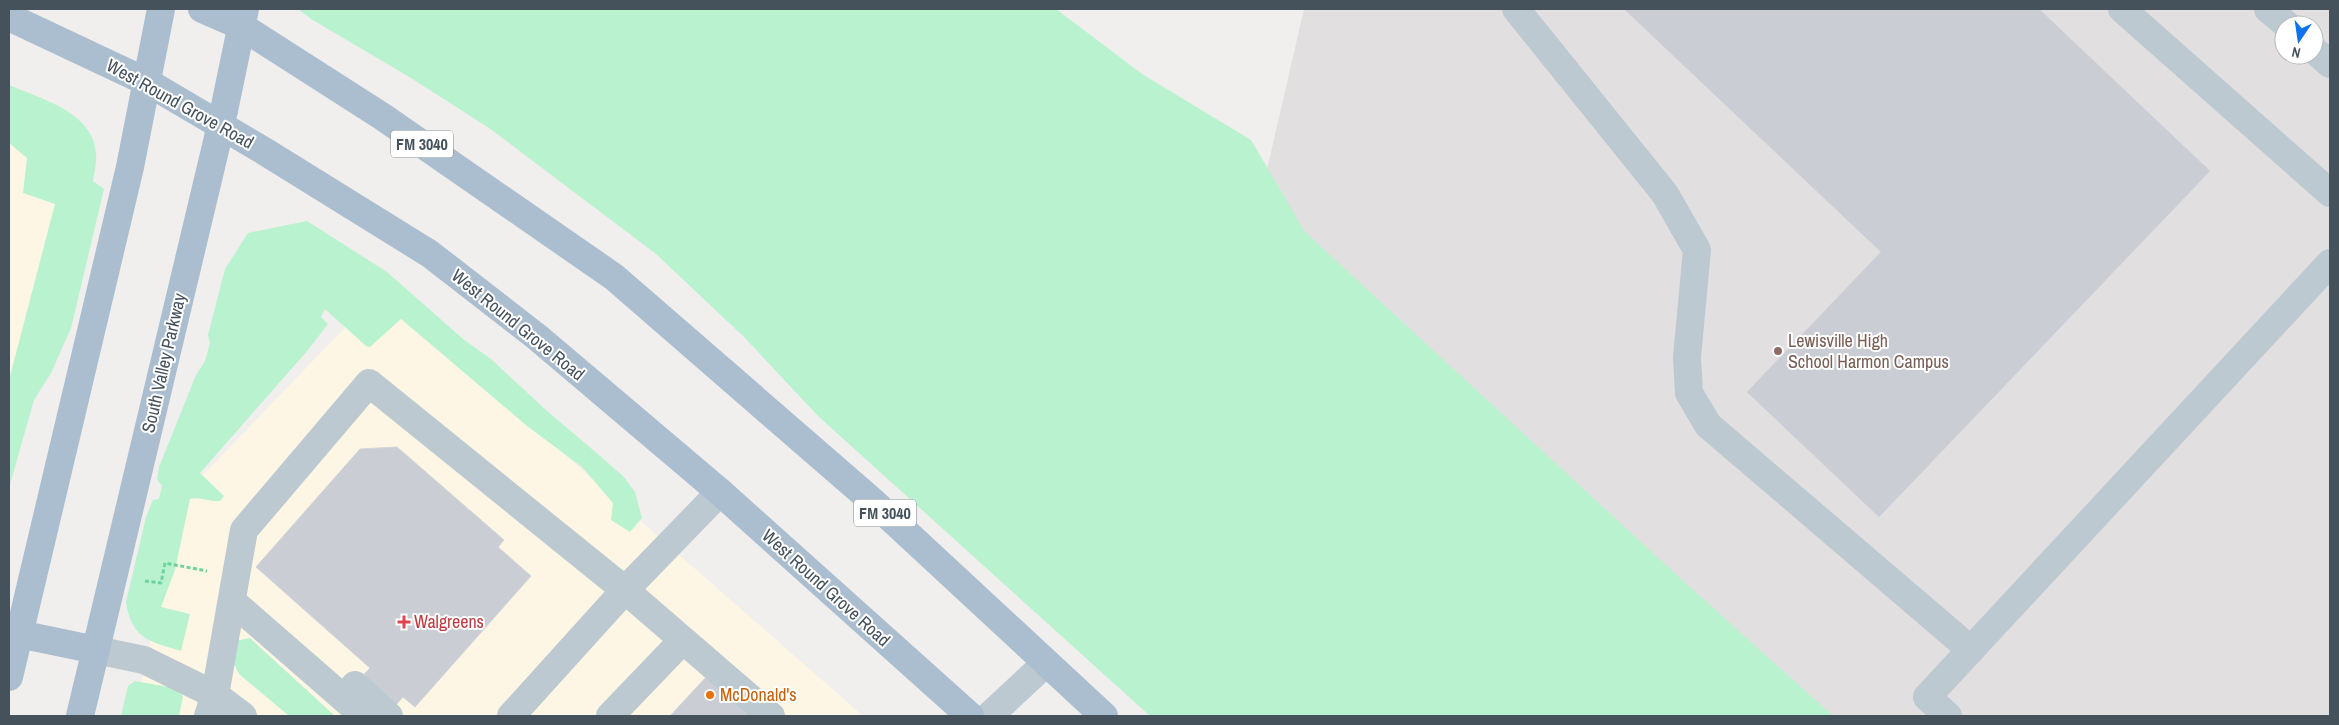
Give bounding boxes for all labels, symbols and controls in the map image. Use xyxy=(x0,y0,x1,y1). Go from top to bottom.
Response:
north arrow xyxy=(2274,15,2324,65)
text: N xyxy=(2290,43,2302,62)
street label: West Round Grove Road xyxy=(102,53,258,154)
road number: FM 3040 xyxy=(391,130,453,158)
street label: West Round Grove Road xyxy=(446,263,590,386)
street label: South Valley Parkway xyxy=(135,290,192,435)
place label: Lewisville High School Harmon Campus xyxy=(1788,328,1949,374)
marker: Lewisville High School Harmon Campus xyxy=(1772,345,1784,357)
road number: FM 3040 xyxy=(854,499,916,526)
street label: West Round Grove Road xyxy=(757,523,896,652)
place label: Walgreens xyxy=(414,609,484,634)
marker: Walgreens xyxy=(398,616,410,628)
place label: McDonald's xyxy=(720,682,797,707)
marker: McDonald's xyxy=(704,689,716,701)

